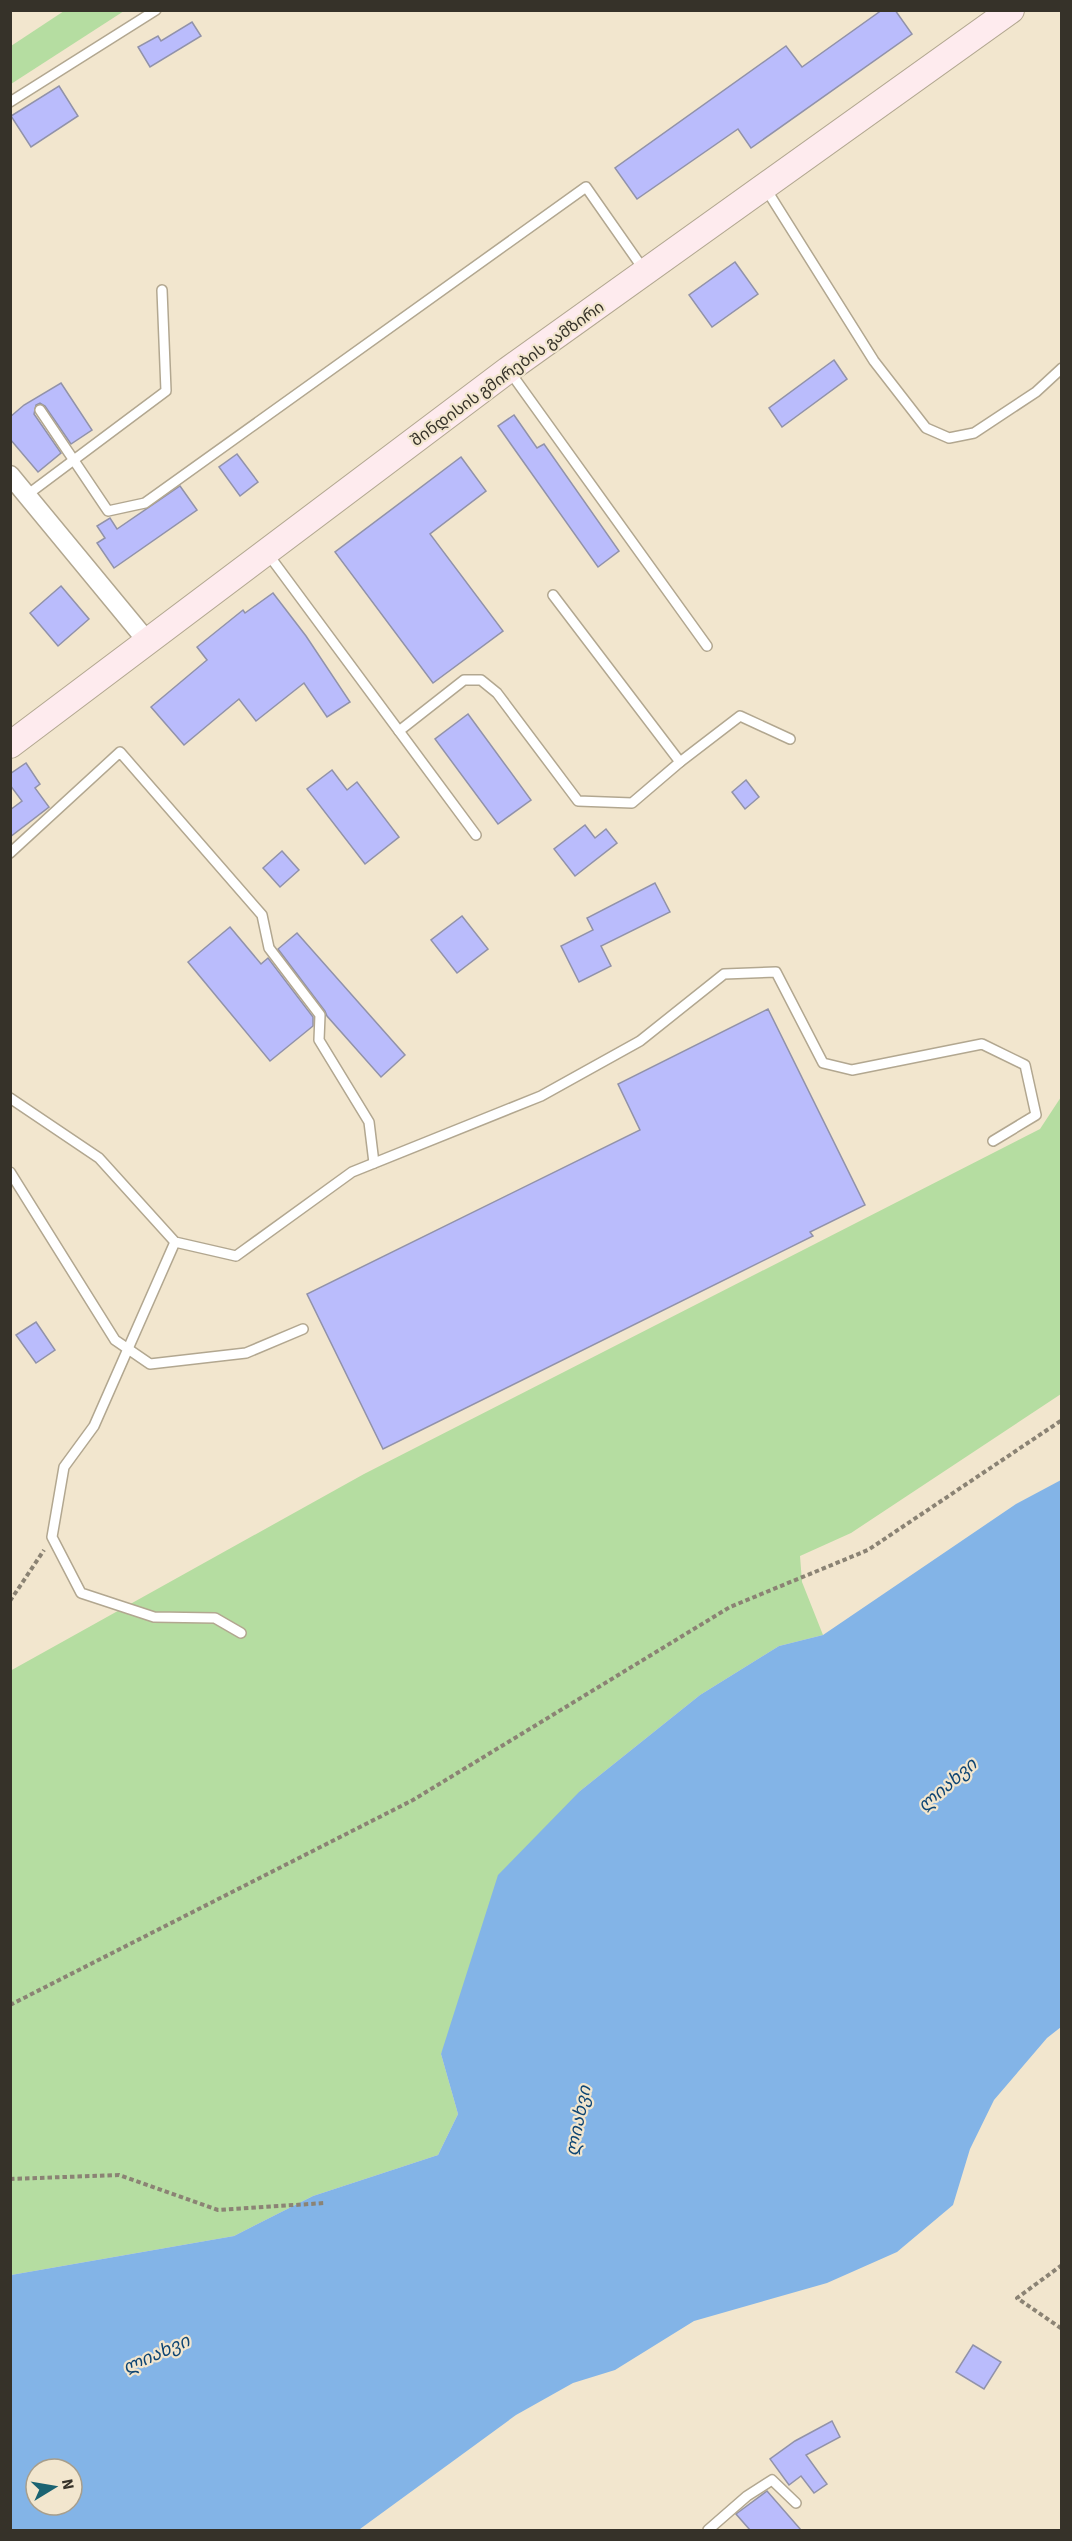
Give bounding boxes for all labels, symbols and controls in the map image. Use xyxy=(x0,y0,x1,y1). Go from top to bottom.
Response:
street label: შინდისის გმირების გამზირი xyxy=(406,296,609,452)
water label: ლიახვი xyxy=(912,1752,983,1818)
water label: ლიახვი xyxy=(559,2083,598,2158)
water label: ლიახვი xyxy=(119,2328,194,2380)
north arrow xyxy=(24,2457,84,2517)
text: N xyxy=(56,2477,80,2492)

